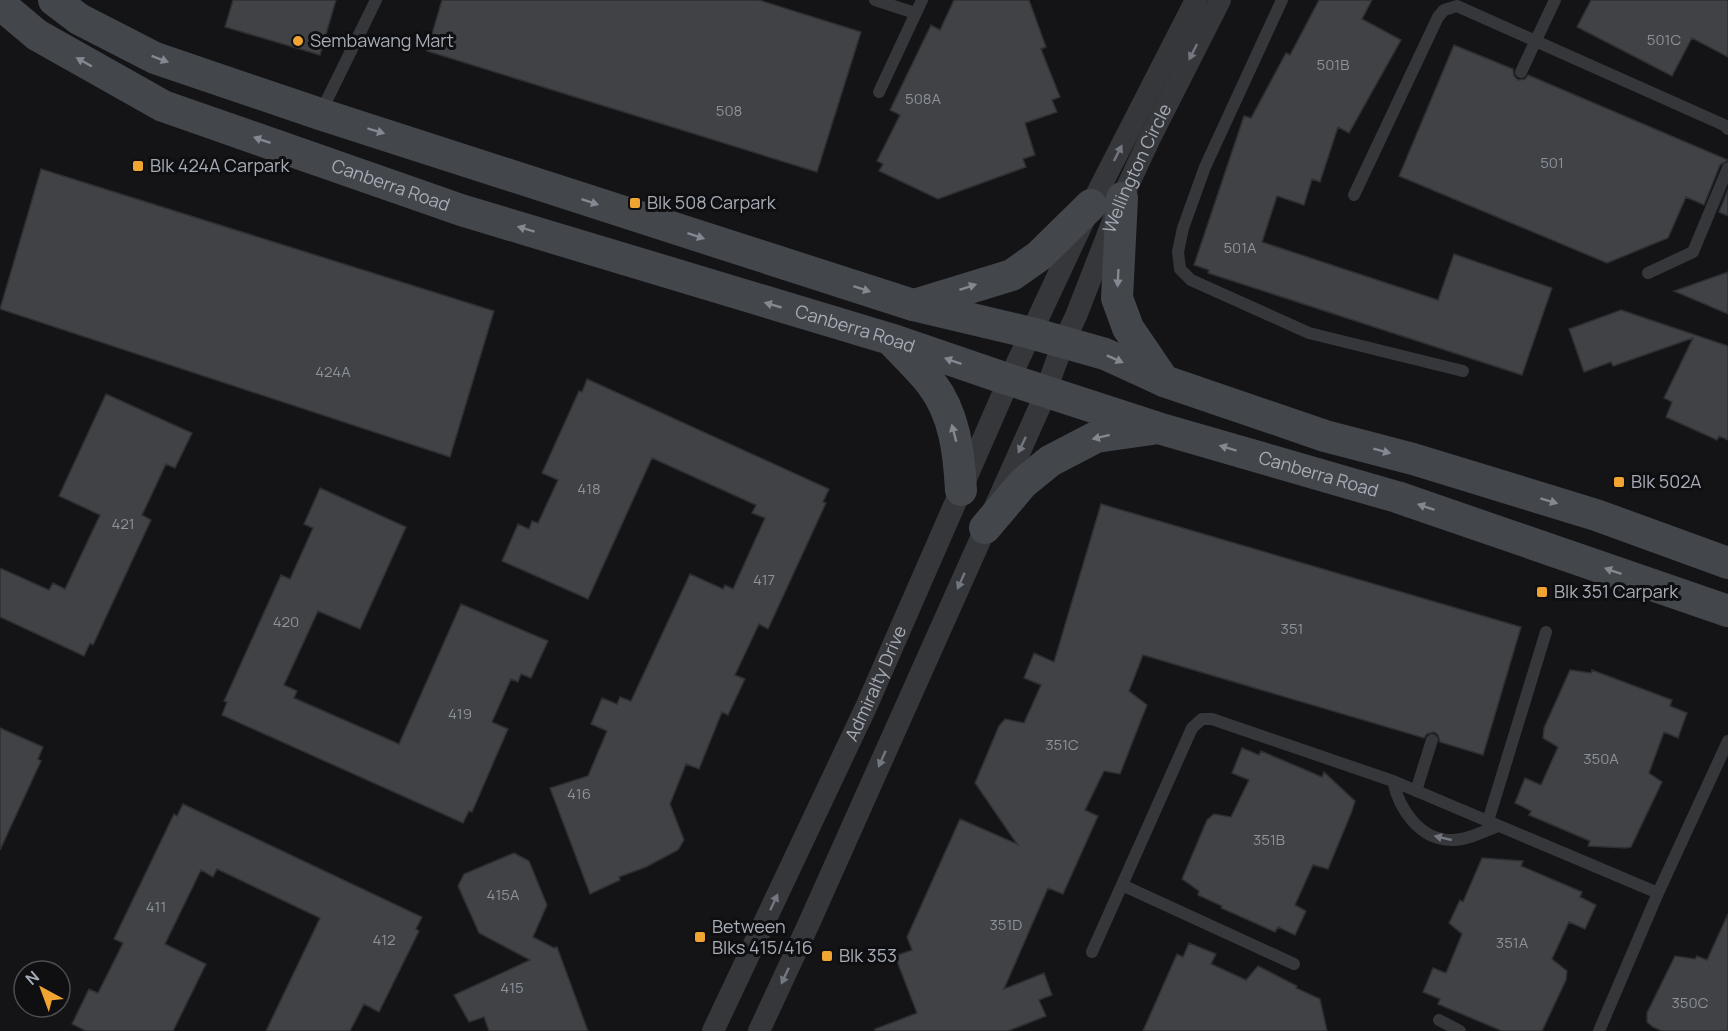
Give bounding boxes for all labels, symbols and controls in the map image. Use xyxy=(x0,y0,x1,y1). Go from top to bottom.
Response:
place label: Sembawang Mart xyxy=(310,28,454,52)
house number: 501C xyxy=(1647,29,1681,50)
marker: Sembawang Mart xyxy=(291,34,305,48)
one-way arrow xyxy=(1189,44,1198,61)
house number: 501B xyxy=(1317,54,1349,75)
one-way arrow xyxy=(151,55,169,64)
one-way arrow xyxy=(76,56,92,67)
house number: 508A xyxy=(905,88,942,109)
street label: Wellington Circle xyxy=(1096,99,1176,236)
house number: 508 xyxy=(716,100,742,121)
one-way arrow xyxy=(367,127,385,136)
one-way arrow xyxy=(253,135,271,145)
one-way arrow xyxy=(1113,144,1123,161)
house number: 501 xyxy=(1540,152,1564,173)
place label: Blk 424A Carpark xyxy=(150,153,291,177)
street label: Canberra Road xyxy=(329,153,453,216)
marker: Blk 424A Carpark xyxy=(131,159,145,173)
place label: Blk 508 Carpark xyxy=(647,190,777,214)
marker: Blk 508 Carpark xyxy=(628,196,642,210)
one-way arrow xyxy=(581,197,599,207)
one-way arrow xyxy=(517,224,535,233)
one-way arrow xyxy=(687,232,705,241)
house number: 501A xyxy=(1223,237,1257,258)
one-way arrow xyxy=(1113,268,1122,287)
one-way arrow xyxy=(959,282,977,292)
one-way arrow xyxy=(853,285,871,294)
street label: Canberra Road xyxy=(793,298,918,358)
one-way arrow xyxy=(764,300,782,309)
one-way arrow xyxy=(1106,354,1123,363)
one-way arrow xyxy=(944,355,962,365)
house number: 424A xyxy=(315,361,351,382)
one-way arrow xyxy=(948,423,958,442)
one-way arrow xyxy=(1092,433,1110,443)
one-way arrow xyxy=(1018,437,1027,454)
one-way arrow xyxy=(1219,443,1237,452)
street label: Canberra Road xyxy=(1256,445,1382,502)
one-way arrow xyxy=(1373,446,1391,456)
place label: Blk 502A xyxy=(1631,469,1702,493)
marker: Blk 502A xyxy=(1612,475,1626,489)
house number: 418 xyxy=(577,478,601,499)
one-way arrow xyxy=(1541,497,1559,506)
one-way arrow xyxy=(1417,501,1435,511)
house number: 421 xyxy=(111,513,135,534)
one-way arrow xyxy=(1604,566,1622,575)
house number: 417 xyxy=(753,569,775,590)
one-way arrow xyxy=(956,573,966,591)
place label: Blk 351 Carpark xyxy=(1554,579,1679,603)
marker: Blk 351 Carpark xyxy=(1535,585,1549,599)
house number: 420 xyxy=(273,611,299,632)
house number: 351 xyxy=(1281,618,1303,639)
street label: Admiralty Drive xyxy=(839,621,911,745)
house number: 419 xyxy=(448,703,472,724)
house number: 351C xyxy=(1045,734,1079,755)
house number: 350A xyxy=(1583,748,1619,769)
one-way arrow xyxy=(877,751,887,769)
house number: 416 xyxy=(567,783,591,804)
house number: 351B xyxy=(1253,829,1285,850)
one-way arrow xyxy=(1434,832,1452,842)
house number: 415A xyxy=(487,884,520,905)
one-way arrow xyxy=(769,894,778,911)
house number: 411 xyxy=(146,896,166,917)
place label: Between Blks 415/416 xyxy=(712,914,813,959)
house number: 351D xyxy=(990,914,1022,935)
house number: 412 xyxy=(372,929,396,950)
marker: Between Blks 415/416 xyxy=(693,930,707,944)
house number: 351A xyxy=(1496,932,1529,953)
place label: Blk 353 xyxy=(839,943,897,967)
marker: Blk 353 xyxy=(820,949,834,963)
north arrow xyxy=(12,959,72,1019)
text: N xyxy=(21,966,44,990)
one-way arrow xyxy=(780,967,789,984)
house number: 415 xyxy=(500,977,524,998)
house number: 350C xyxy=(1672,992,1709,1013)

